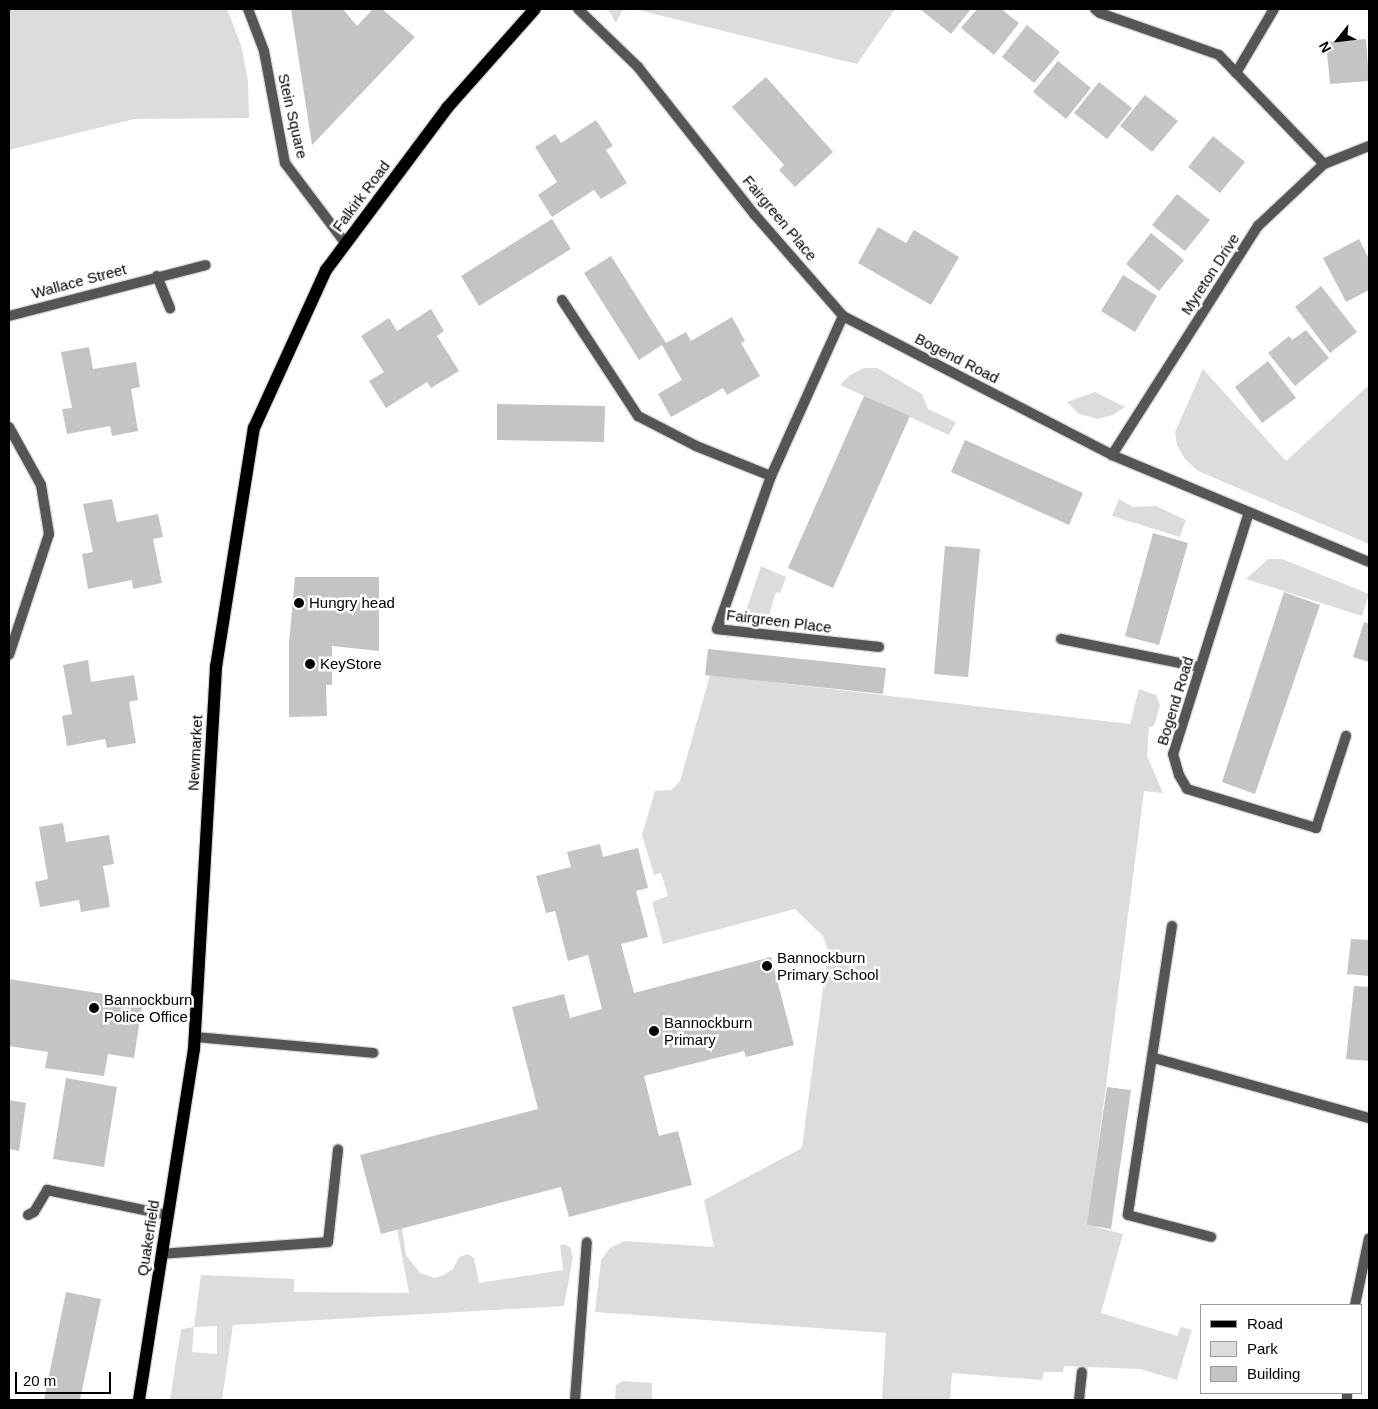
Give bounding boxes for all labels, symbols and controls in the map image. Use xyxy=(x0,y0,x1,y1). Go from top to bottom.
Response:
north arrow xyxy=(1313,15,1363,65)
text: N xyxy=(1315,39,1334,56)
street label: Stein Square xyxy=(274,72,312,160)
street label: Falkirk Road xyxy=(328,157,394,235)
street label: Fairgreen Place xyxy=(739,172,821,264)
street label: Myreton Drive xyxy=(1177,230,1243,318)
street label: Wallace Street xyxy=(30,260,128,302)
street label: Bogend Road xyxy=(912,329,1002,387)
place label: Hungry head xyxy=(309,594,395,612)
marker: Hungry head xyxy=(293,597,305,609)
street label: Fairgreen Place xyxy=(725,606,833,636)
place label: KeyStore xyxy=(320,655,382,673)
street label: Bogend Road xyxy=(1153,655,1197,747)
marker: KeyStore xyxy=(304,658,316,670)
street label: Newmarket xyxy=(184,715,206,791)
place label: Bannockburn Primary School xyxy=(777,948,879,983)
marker: Bannockburn Primary School xyxy=(761,960,773,972)
place label: Bannockburn Police Office xyxy=(104,990,192,1025)
marker: Bannockburn Police Office xyxy=(88,1002,100,1014)
place label: Bannockburn Primary xyxy=(664,1013,752,1048)
marker: Bannockburn Primary xyxy=(648,1025,660,1037)
street label: Quakerfield xyxy=(133,1199,163,1277)
legend xyxy=(1200,1304,1363,1394)
text: Road xyxy=(1247,1315,1283,1332)
text: Park xyxy=(1247,1340,1278,1357)
scale bar xyxy=(18,1362,114,1394)
text: Building xyxy=(1247,1365,1300,1382)
text: 20 m xyxy=(23,1372,56,1389)

